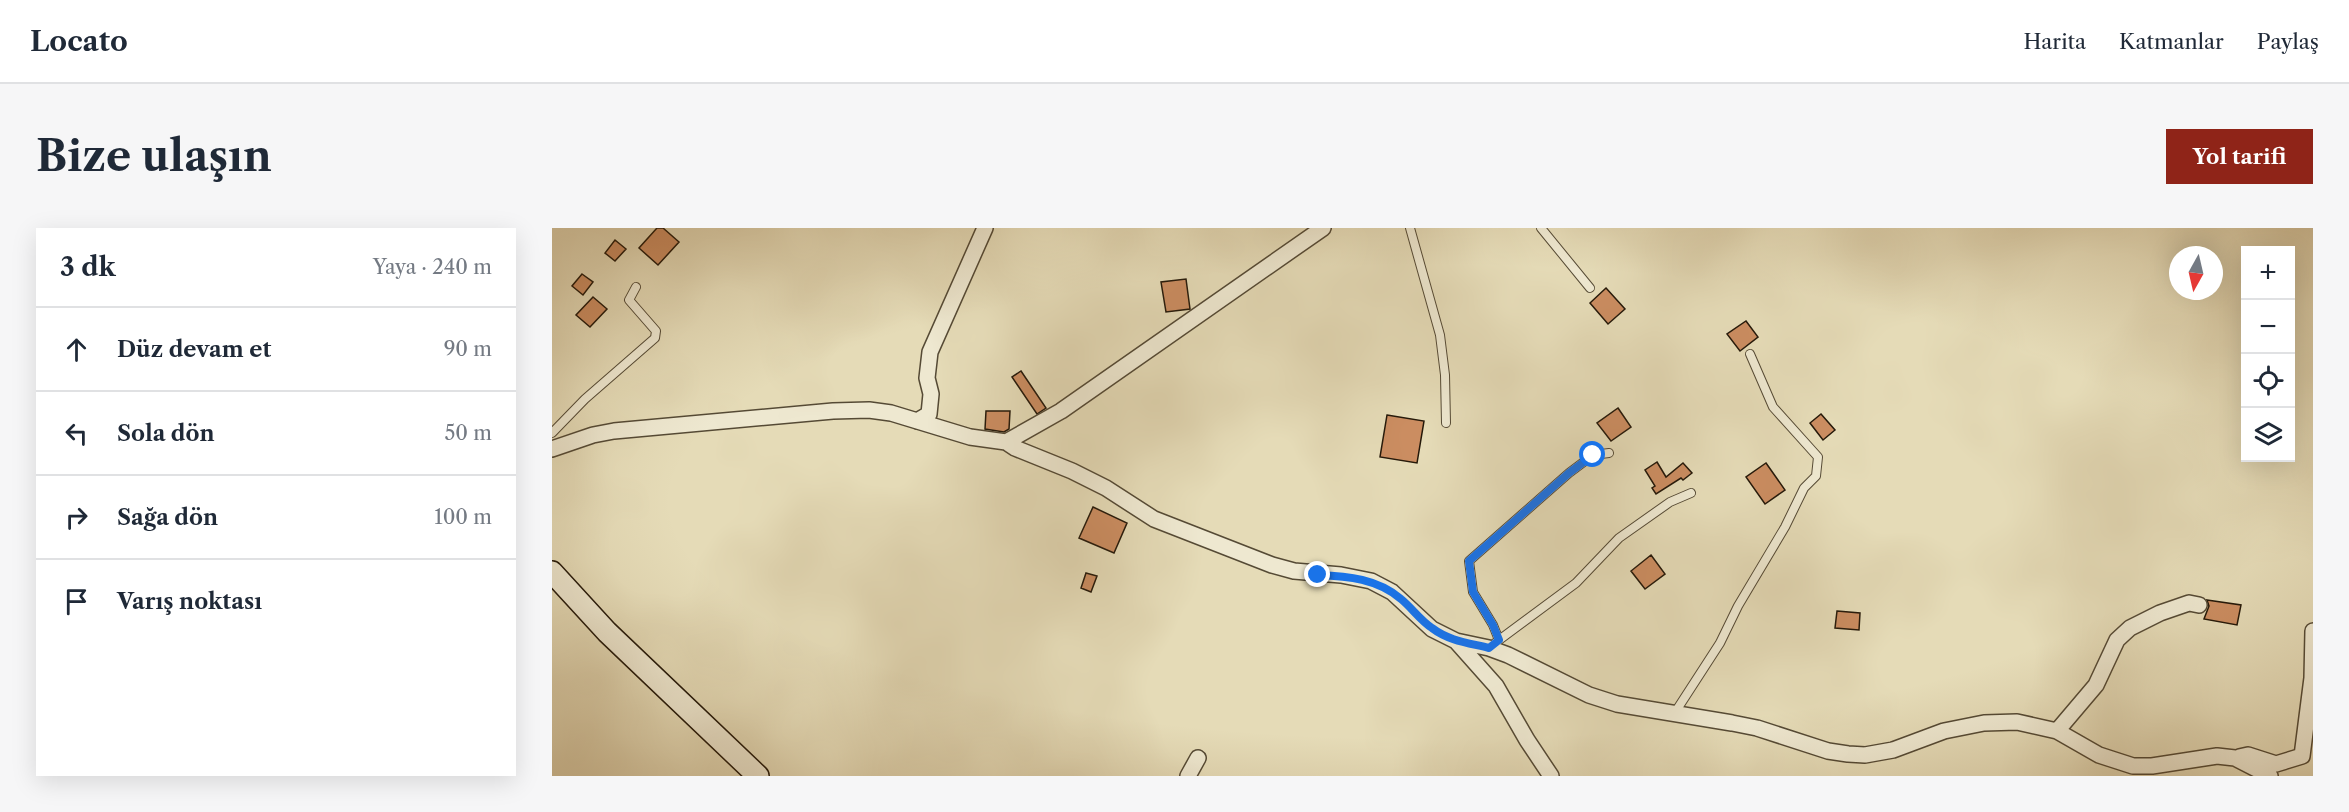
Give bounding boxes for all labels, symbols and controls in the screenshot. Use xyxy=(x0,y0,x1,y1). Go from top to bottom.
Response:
text: Locato xyxy=(30,24,128,58)
text: Harita xyxy=(2023,29,2086,54)
text: Katmanlar xyxy=(2119,29,2224,54)
text: Paylaş xyxy=(2257,29,2319,54)
button: Yol tarifi xyxy=(2166,129,2313,184)
text: Bize ulaşın xyxy=(36,130,272,182)
north arrow xyxy=(2169,246,2223,300)
map controls xyxy=(2241,246,2295,462)
button: + xyxy=(2241,246,2295,300)
text: 3 dk xyxy=(60,251,116,283)
text: Yaya · 240 m xyxy=(373,255,492,279)
button: − xyxy=(2241,300,2295,354)
icon: ahead xyxy=(60,333,93,366)
text: Düz devam et xyxy=(117,336,271,363)
text: 90 m xyxy=(444,337,492,361)
button: locate xyxy=(2241,354,2295,408)
button: layers xyxy=(2241,408,2295,462)
icon: left xyxy=(60,417,93,450)
text: Sola dön xyxy=(117,420,215,447)
text: 50 m xyxy=(445,421,492,445)
route start xyxy=(1579,441,1605,467)
icon: right xyxy=(60,501,93,534)
text: Sağa dön xyxy=(117,504,218,531)
text: 100 m xyxy=(434,505,492,529)
route end xyxy=(1304,561,1330,587)
icon: arrive xyxy=(60,585,93,618)
text: Varış noktası xyxy=(117,588,262,615)

